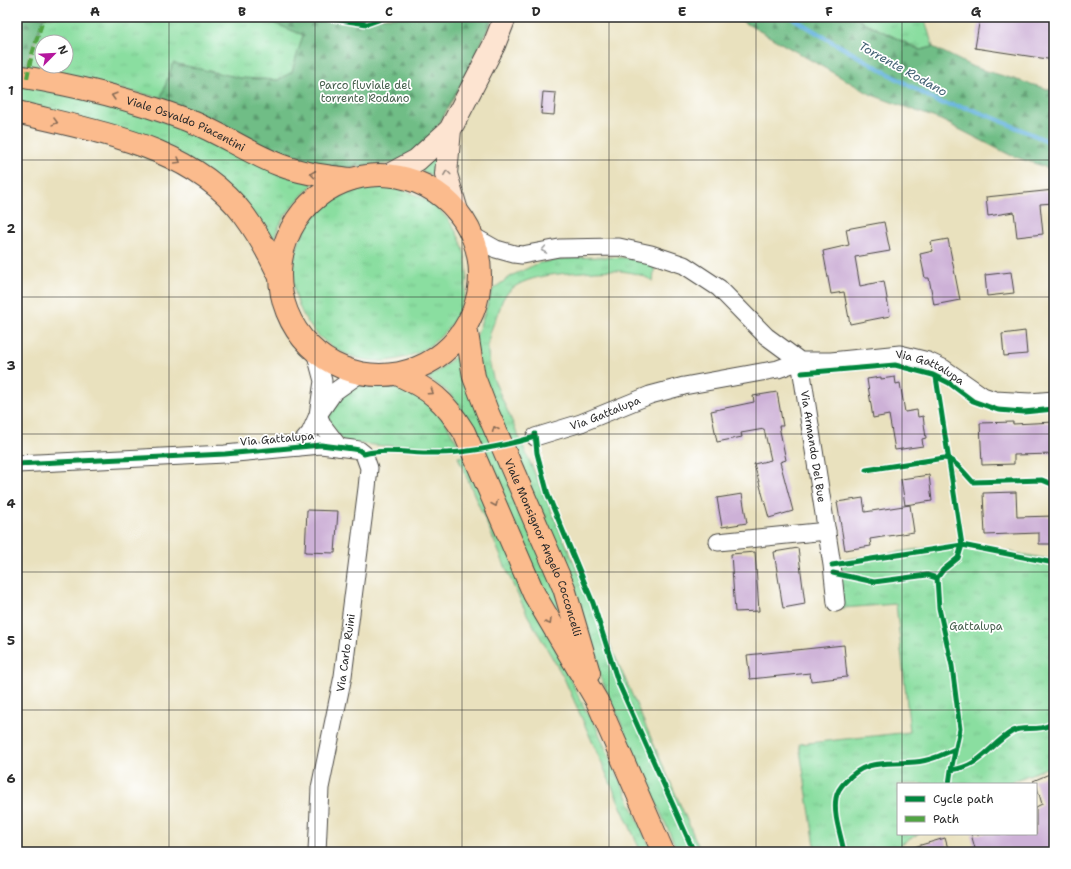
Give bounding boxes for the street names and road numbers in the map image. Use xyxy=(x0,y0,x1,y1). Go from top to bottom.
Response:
street label: Viale Osvaldo Piacentini xyxy=(124,93,248,155)
street label: Via Gattalupa xyxy=(895,346,968,388)
street label: Via Armando Del Bue xyxy=(797,389,830,503)
street label: Via Gattalupa xyxy=(568,392,642,433)
street label: Via Gattalupa xyxy=(239,428,315,450)
street label: Viale Monsignor Angelo Cocconcelli xyxy=(501,456,585,638)
street label: Via Carlo Ruini xyxy=(333,613,359,693)

